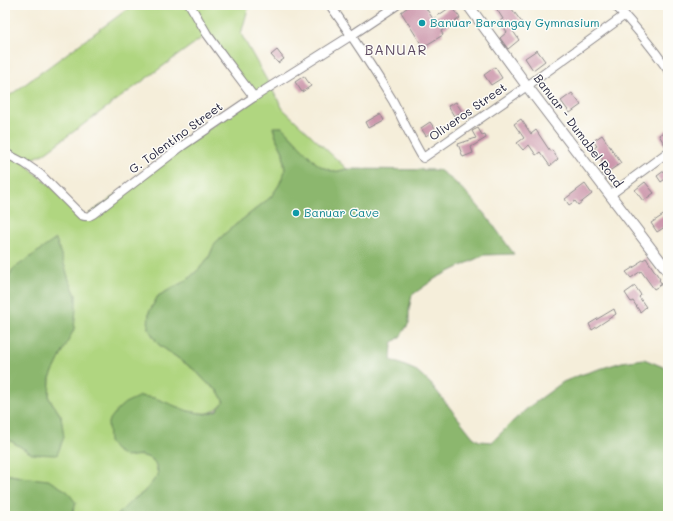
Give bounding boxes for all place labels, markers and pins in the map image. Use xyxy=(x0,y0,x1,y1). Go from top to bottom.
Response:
place label: Banuar Barangay Gymnasium xyxy=(430,14,600,30)
marker: Banuar Barangay Gymnasium xyxy=(417,18,427,28)
place label: Banuar Cave xyxy=(304,204,379,220)
marker: Banuar Cave xyxy=(291,208,301,218)

